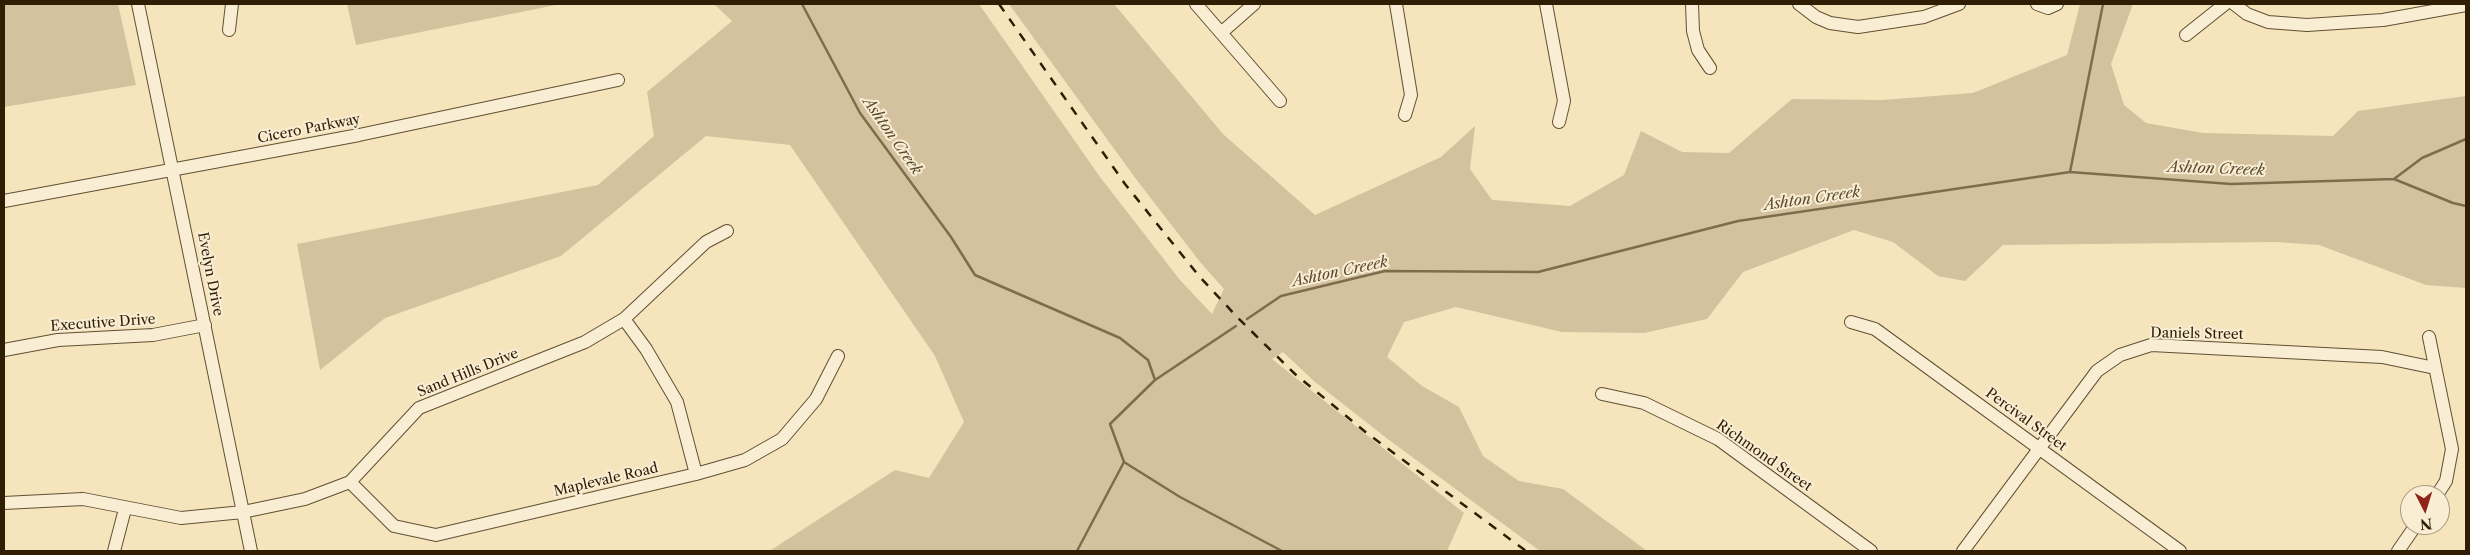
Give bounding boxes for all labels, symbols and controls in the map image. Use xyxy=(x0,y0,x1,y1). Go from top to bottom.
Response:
water label: Ashton Creek xyxy=(859,94,925,178)
street label: Cicero Parkway xyxy=(256,111,362,147)
water label: Ashton Creeek xyxy=(2167,158,2265,180)
water label: Ashton Creeek xyxy=(1763,183,1861,215)
street label: Evelyn Drive xyxy=(194,231,226,317)
water label: Ashton Creeek xyxy=(1291,253,1389,291)
street label: Executive Drive xyxy=(50,311,156,335)
street label: Daniels Street xyxy=(2150,325,2244,343)
street label: Sand Hills Drive xyxy=(415,345,521,401)
street label: Percival Street xyxy=(1982,385,2070,455)
street label: Richmond Street xyxy=(1713,417,1815,495)
street label: Maplevale Road xyxy=(552,460,660,500)
north arrow xyxy=(2400,485,2450,535)
text: N xyxy=(2419,514,2433,533)

